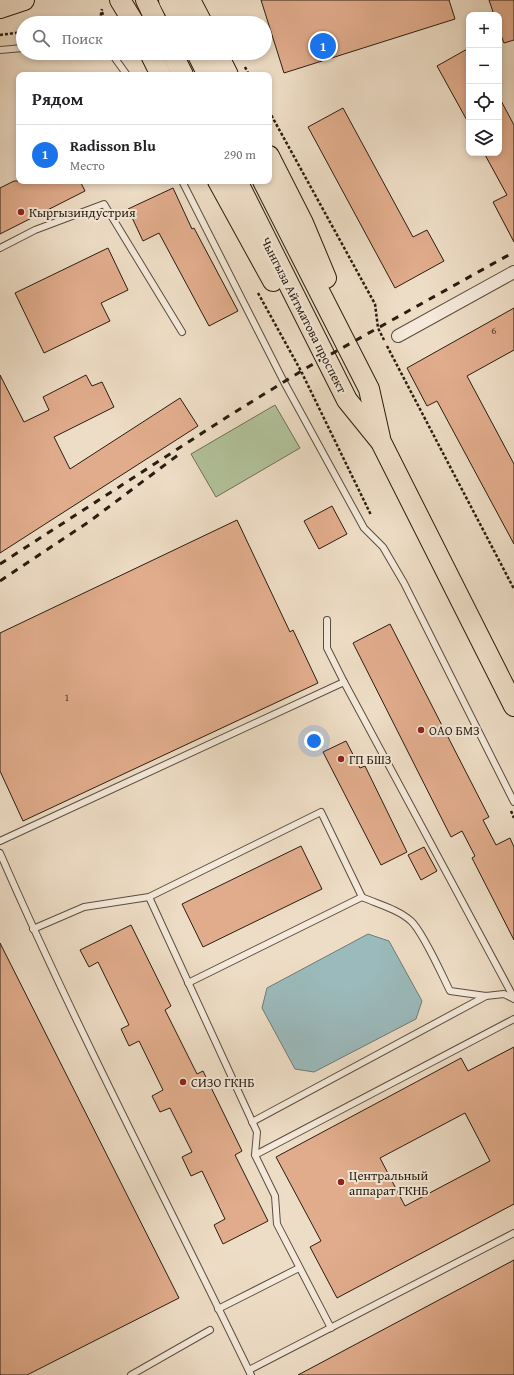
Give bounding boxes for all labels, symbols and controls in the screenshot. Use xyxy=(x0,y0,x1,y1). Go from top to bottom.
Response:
map controls xyxy=(466,12,502,156)
button: + xyxy=(466,12,502,48)
search box xyxy=(16,16,272,60)
icon: search xyxy=(30,27,52,49)
text: Поиск xyxy=(62,28,103,49)
pin: 1 xyxy=(310,31,336,61)
button: − xyxy=(466,48,502,84)
button: locate xyxy=(466,84,502,120)
text: Рядом xyxy=(32,86,83,111)
button: layers xyxy=(466,120,502,156)
text: Radisson Blu xyxy=(70,135,156,156)
text: 1 xyxy=(42,145,48,164)
text: 290 m xyxy=(224,145,256,164)
text: Место xyxy=(70,156,105,175)
place label: Кыргызиндустрия xyxy=(29,203,136,222)
marker: Кыргызиндустрия xyxy=(16,207,26,217)
street label: Чынгыза Айтматова проспект xyxy=(256,234,352,397)
house number: 6 xyxy=(491,322,497,338)
house number: 1 xyxy=(64,689,70,705)
place label: ОАО БМЗ xyxy=(429,721,480,740)
marker: ОАО БМЗ xyxy=(416,725,426,735)
your location xyxy=(304,731,324,751)
place label: ГП БШЗ xyxy=(349,750,392,769)
marker: ГП БШЗ xyxy=(336,754,346,764)
place label: СИЗО ГКНБ xyxy=(191,1073,255,1092)
marker: СИЗО ГКНБ xyxy=(178,1077,188,1087)
place label: Центральный аппарат ГКНБ xyxy=(349,1166,429,1200)
marker: Центральный аппарат ГКНБ xyxy=(336,1177,346,1187)

